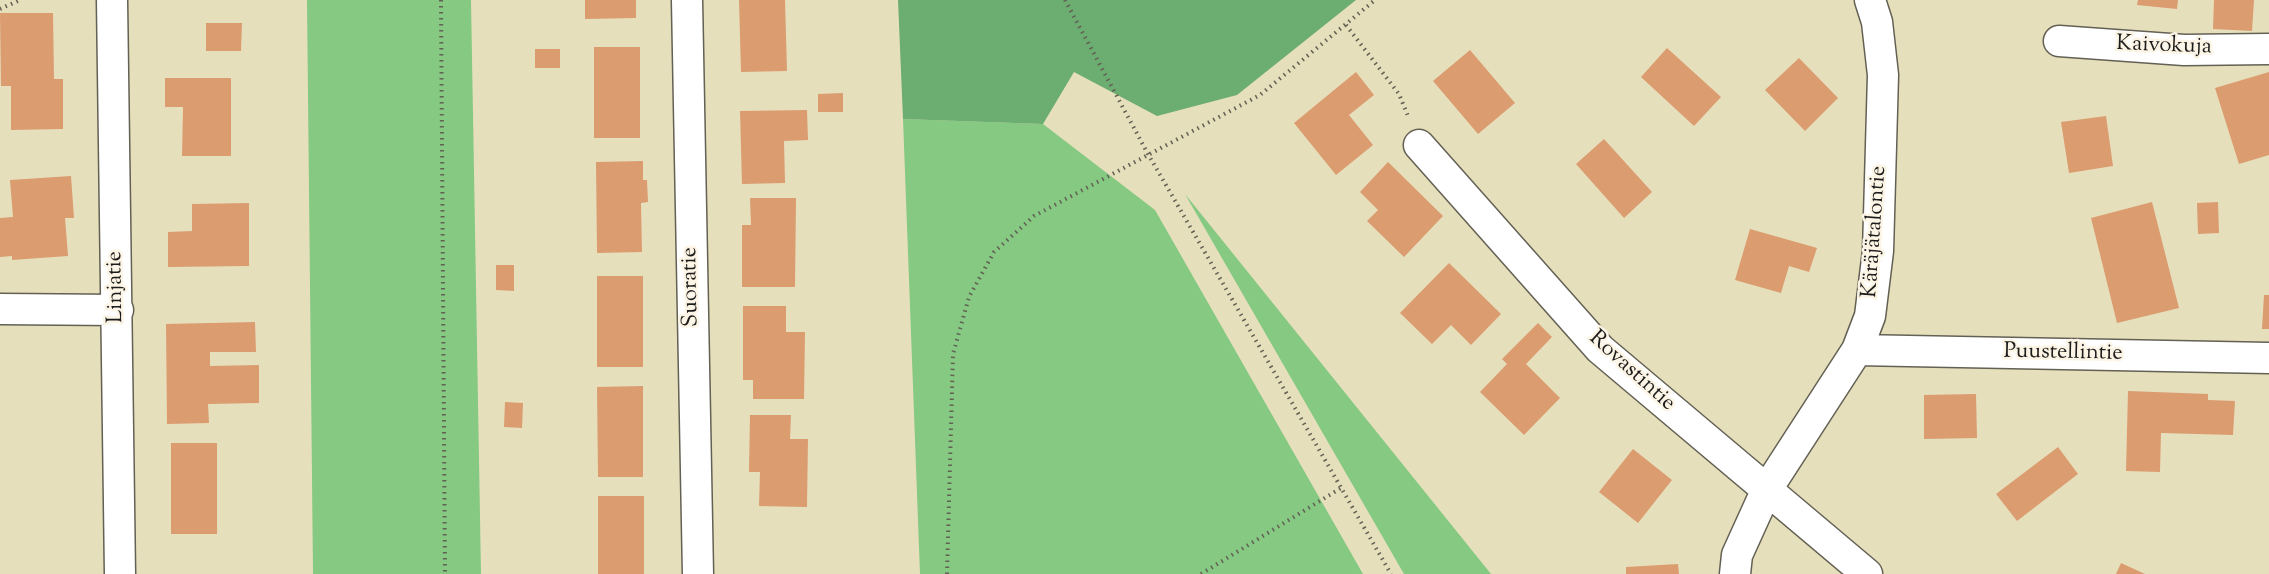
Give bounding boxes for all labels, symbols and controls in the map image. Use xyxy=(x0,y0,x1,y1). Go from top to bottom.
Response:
street label: Kaivokuja xyxy=(2116,32,2212,62)
street label: Käräjätalontie xyxy=(1858,165,1894,299)
street label: Suoratie xyxy=(678,247,706,327)
street label: Linjatie xyxy=(103,251,131,323)
street label: Rovastintie xyxy=(1582,326,1680,418)
street label: Puustellintie xyxy=(2003,340,2123,368)

